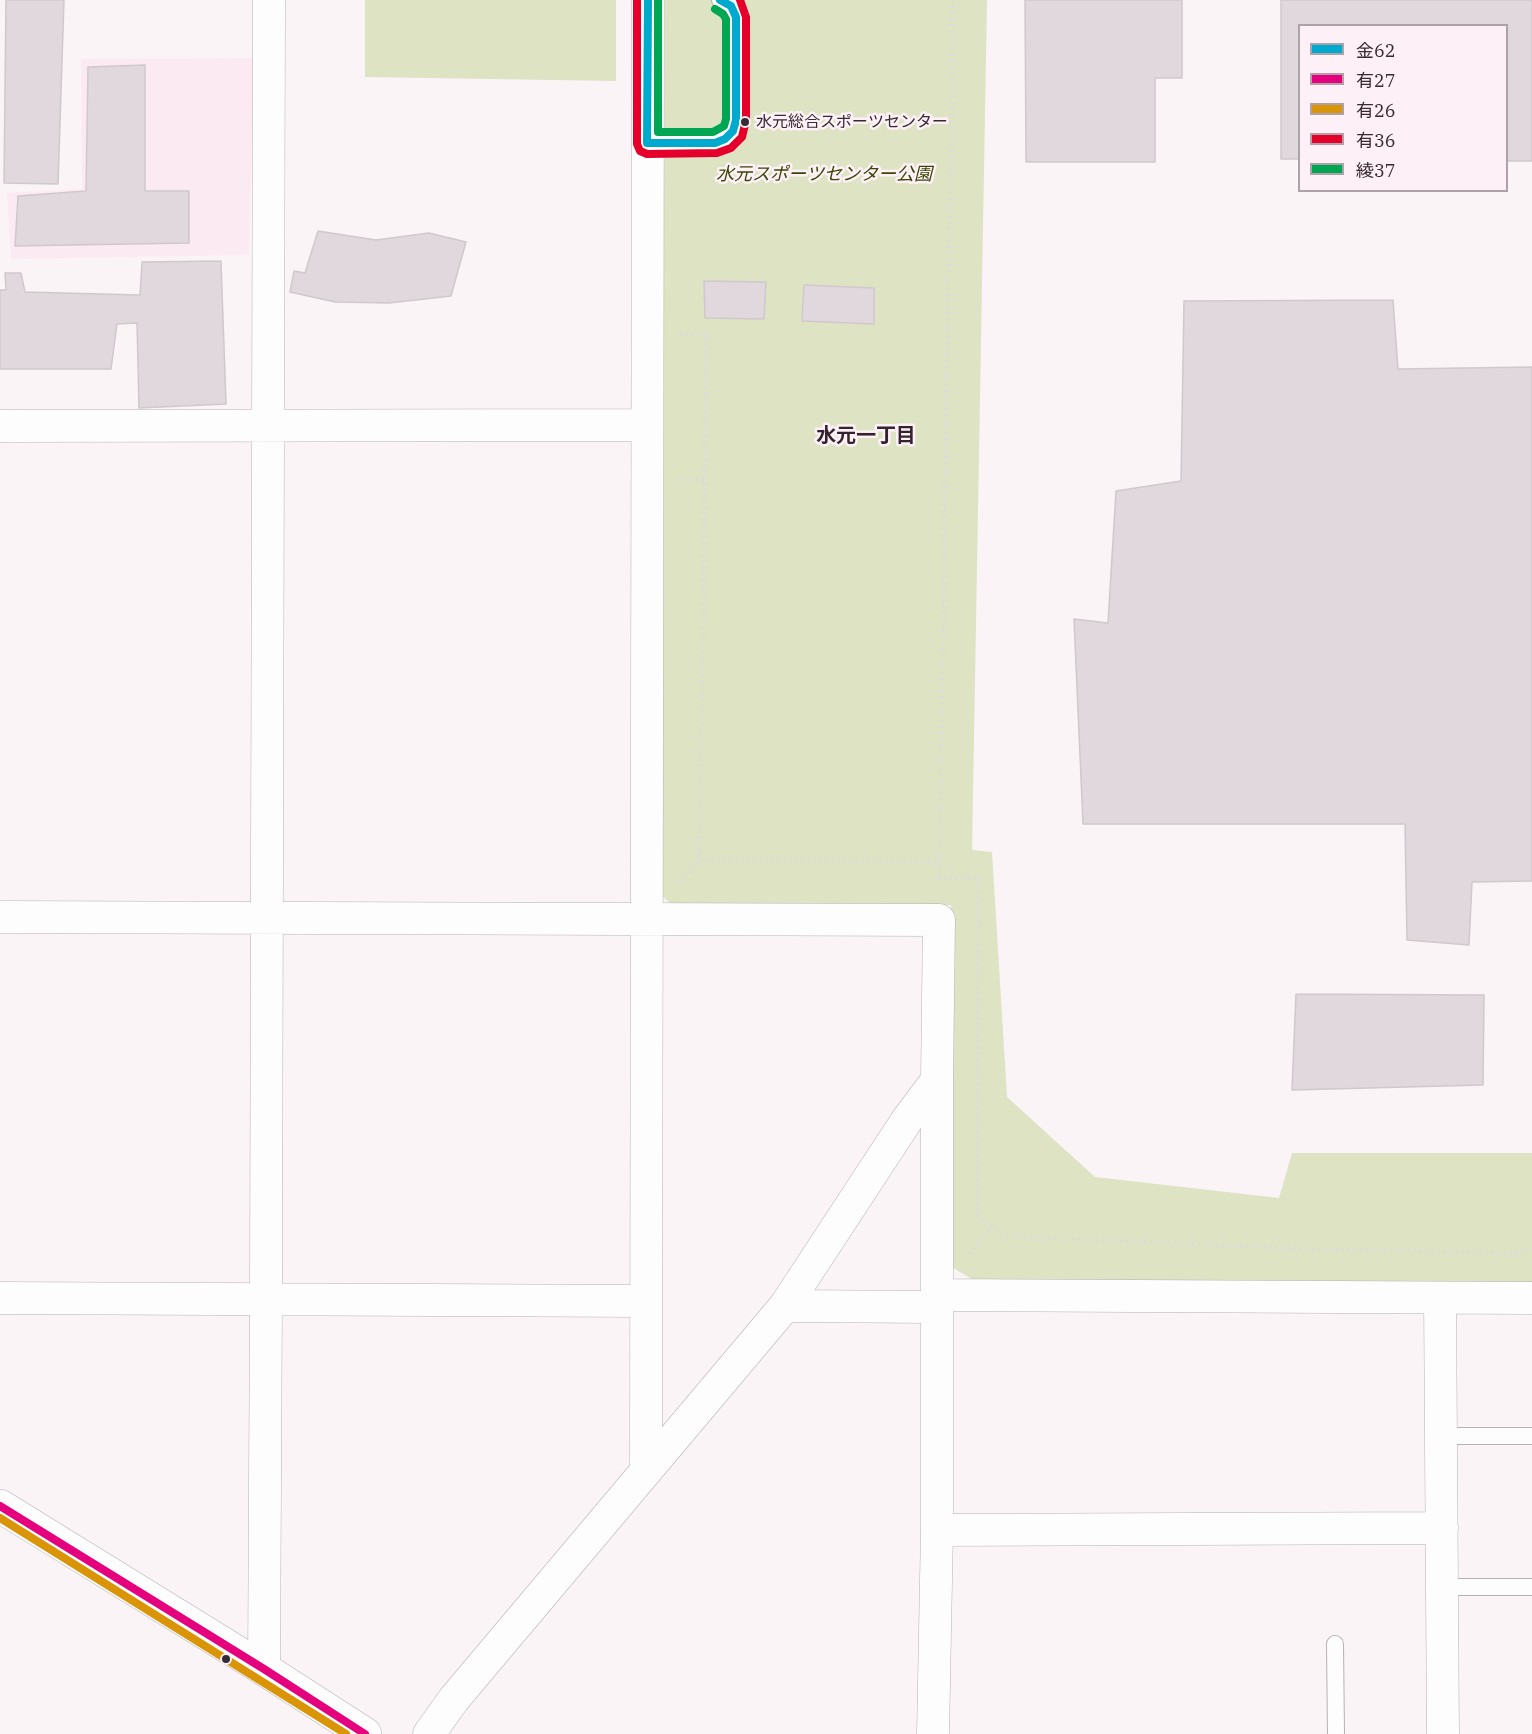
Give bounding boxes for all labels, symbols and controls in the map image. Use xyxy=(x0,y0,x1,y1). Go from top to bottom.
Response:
legend xyxy=(1298,24,1508,192)
text: 金62 xyxy=(1356,39,1396,62)
text: 有27 xyxy=(1356,69,1396,92)
text: 有26 xyxy=(1356,99,1396,122)
place label: 水元総合スポーツセンター xyxy=(756,112,948,132)
marker: 水元総合スポーツセンター xyxy=(739,116,751,128)
text: 有36 xyxy=(1356,129,1396,152)
text: 綾37 xyxy=(1356,159,1396,182)
park label: 水元スポーツセンター公園 xyxy=(716,164,932,186)
district label: 水元一丁目 xyxy=(816,424,916,448)
unlabelled marker xyxy=(220,1653,232,1665)

